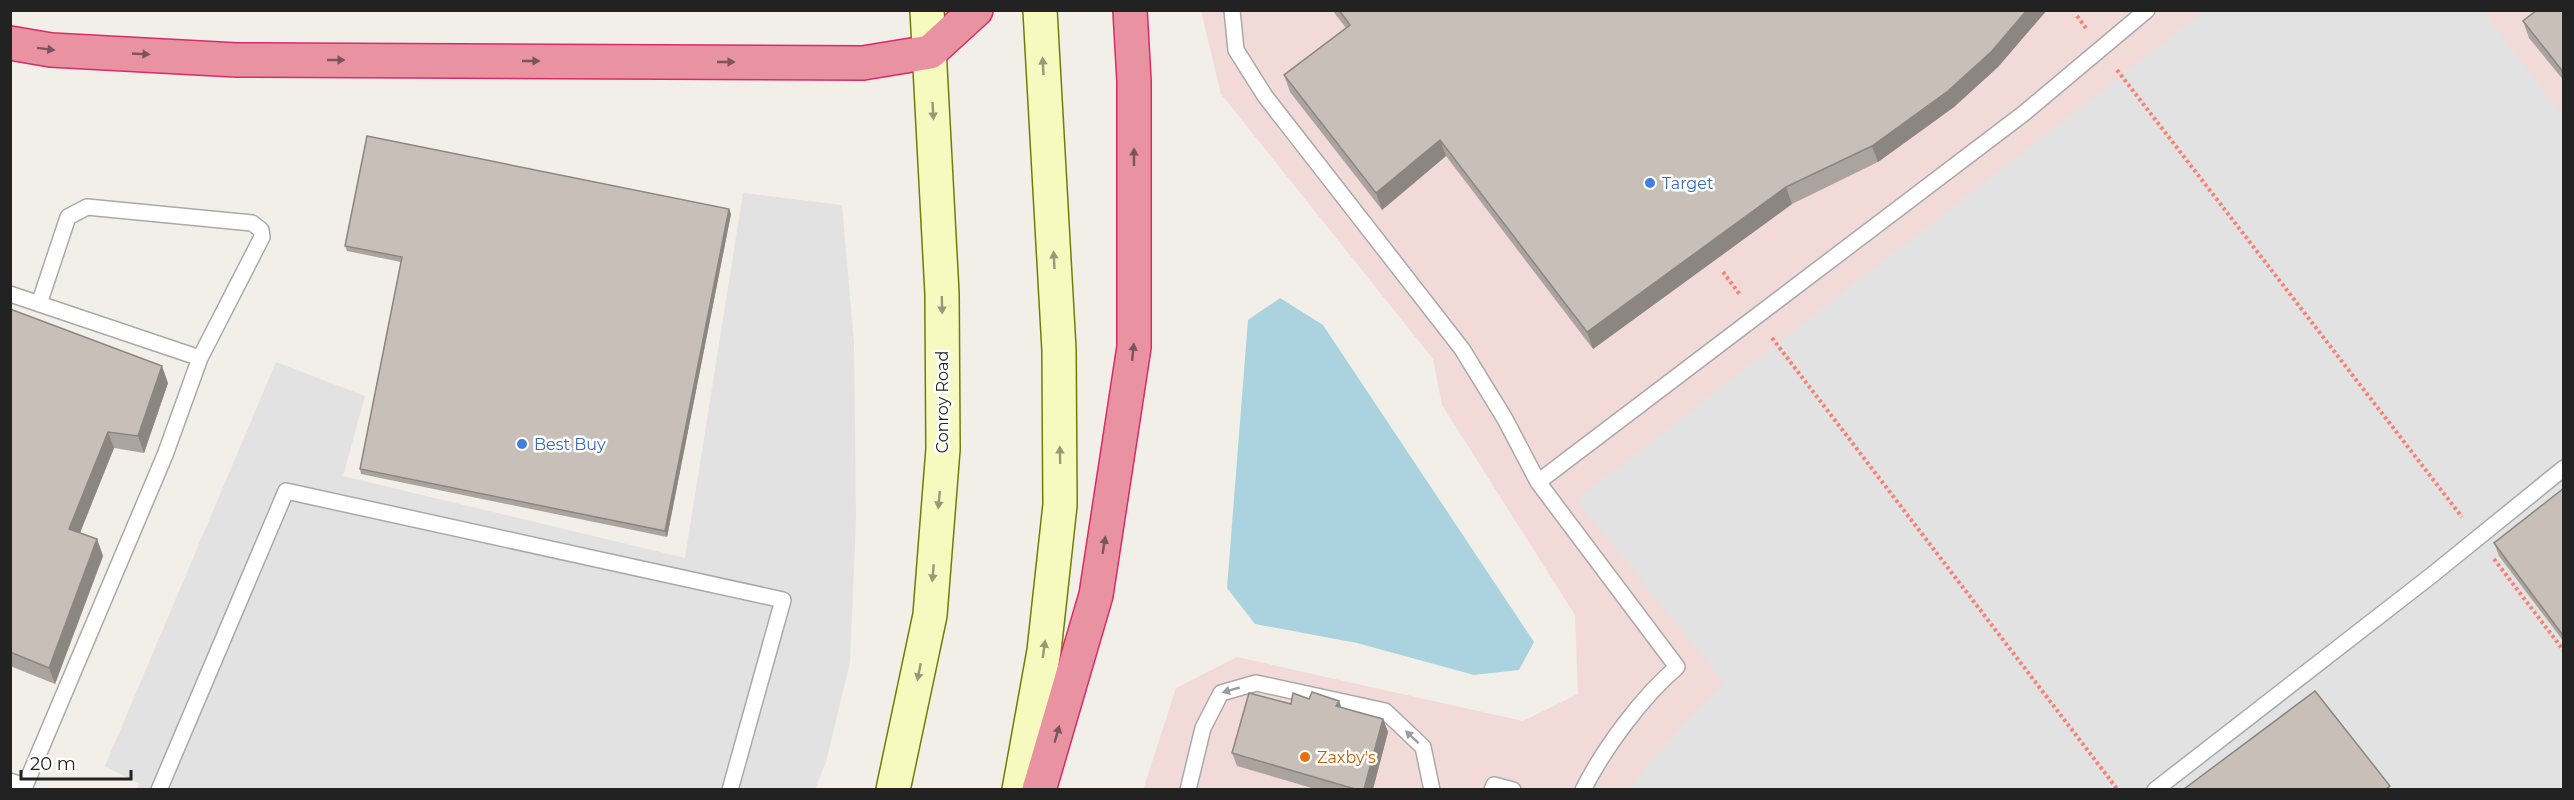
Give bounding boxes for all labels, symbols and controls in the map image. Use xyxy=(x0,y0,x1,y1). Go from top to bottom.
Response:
one-way arrow xyxy=(37,44,56,53)
one-way arrow xyxy=(131,50,150,59)
one-way arrow xyxy=(326,55,345,65)
one-way arrow xyxy=(521,56,540,66)
one-way arrow xyxy=(1038,56,1048,75)
one-way arrow xyxy=(716,57,735,67)
one-way arrow xyxy=(928,101,937,120)
one-way arrow xyxy=(1129,148,1139,167)
place label: Target xyxy=(1662,174,1714,193)
marker: Target xyxy=(1643,176,1657,190)
one-way arrow xyxy=(1049,251,1058,270)
one-way arrow xyxy=(937,296,947,315)
one-way arrow xyxy=(1128,343,1138,362)
street label: Conroy Road xyxy=(933,351,952,453)
place label: Best Buy xyxy=(534,435,606,454)
marker: Best Buy xyxy=(515,437,529,451)
one-way arrow xyxy=(1055,446,1065,465)
one-way arrow xyxy=(934,491,944,510)
one-way arrow xyxy=(1100,535,1109,554)
one-way arrow xyxy=(929,564,938,583)
one-way arrow xyxy=(1039,640,1048,659)
one-way arrow xyxy=(914,663,923,682)
one-way arrow xyxy=(1222,686,1240,695)
one-way arrow xyxy=(1052,725,1062,743)
one-way arrow xyxy=(1405,730,1420,744)
scale bar xyxy=(21,743,130,781)
place label: Zaxby's xyxy=(1317,748,1376,767)
marker: Zaxby's xyxy=(1298,750,1312,764)
text: 20 m xyxy=(30,753,76,775)

